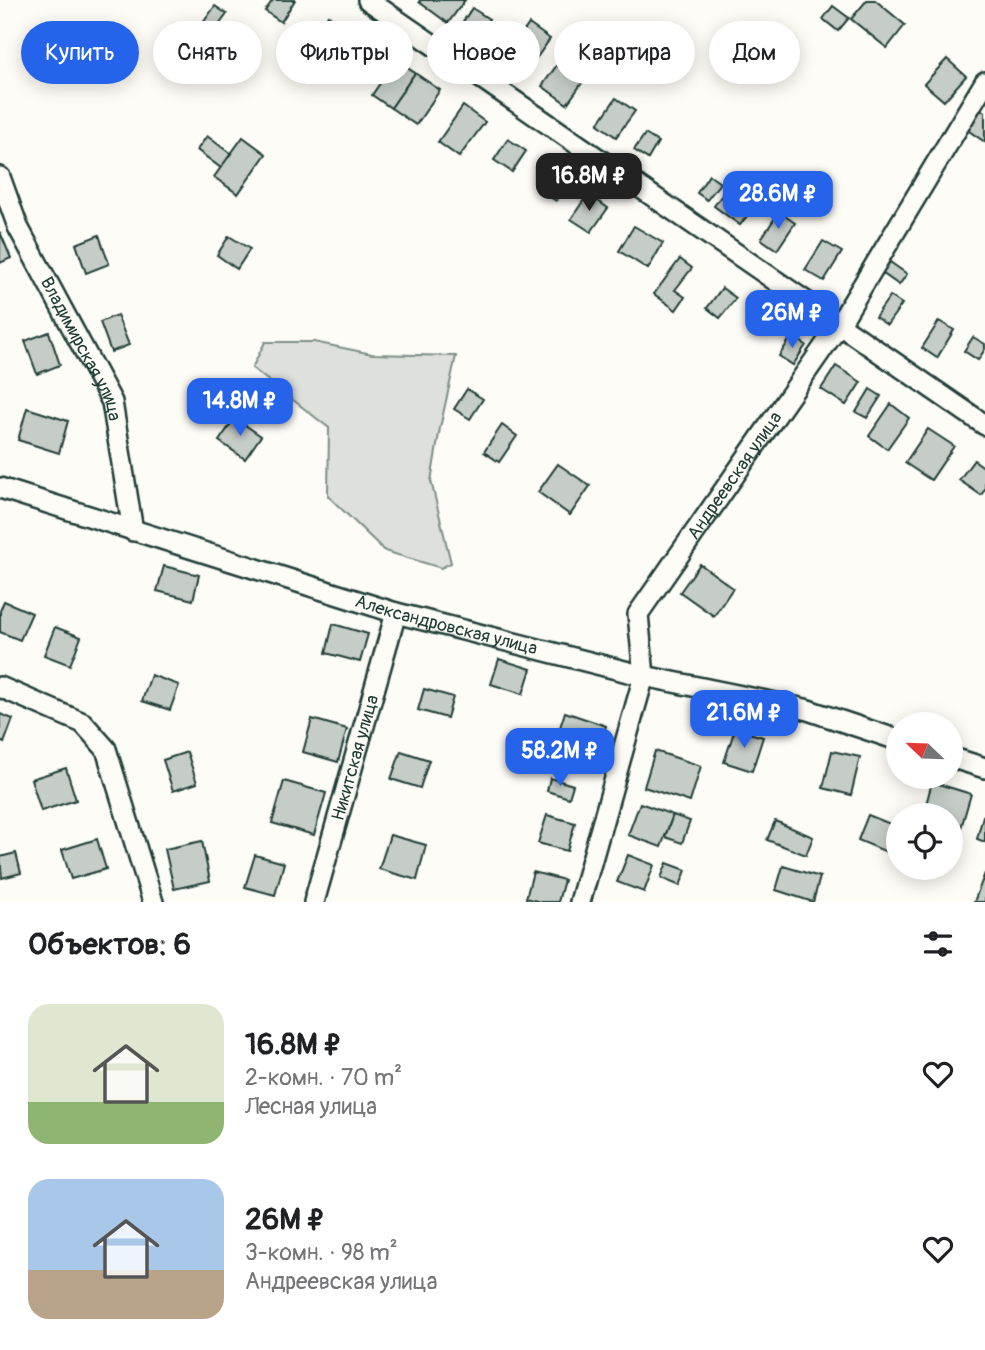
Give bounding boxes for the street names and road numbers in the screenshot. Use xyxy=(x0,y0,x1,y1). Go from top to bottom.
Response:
street label: Владимирская улица xyxy=(35,273,126,423)
street label: Андреевская улица xyxy=(682,407,787,544)
street label: Александровская улица xyxy=(352,590,540,660)
street label: Никитская улица xyxy=(327,692,384,823)

